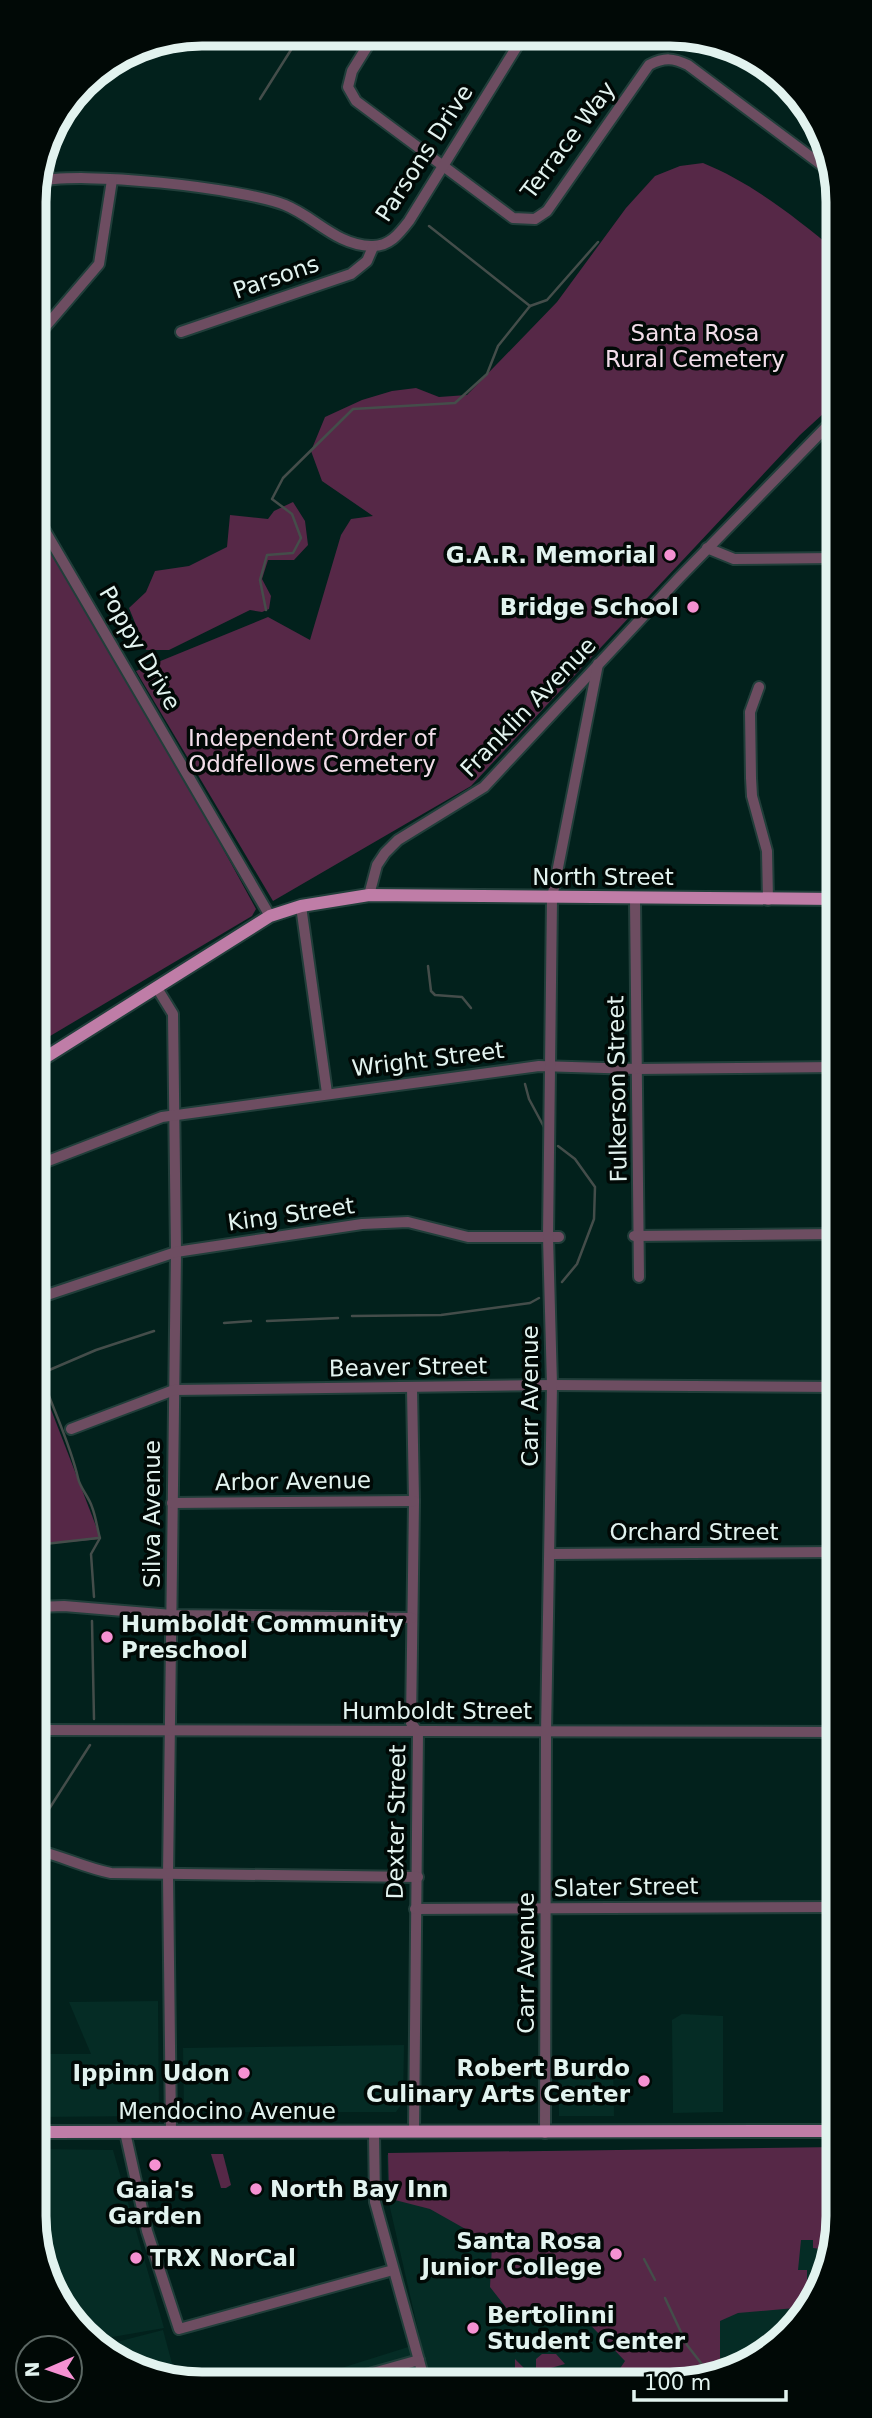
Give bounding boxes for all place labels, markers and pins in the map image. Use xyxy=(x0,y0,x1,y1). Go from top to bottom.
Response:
place label: G.A.R. Memorial xyxy=(446,542,656,568)
marker: G.A.R. Memorial xyxy=(662,547,678,563)
place label: Bridge School xyxy=(500,594,679,620)
marker: Bridge School xyxy=(685,599,701,615)
place label: Humboldt Community Preschool xyxy=(121,1611,403,1663)
marker: Humboldt Community Preschool xyxy=(99,1629,115,1645)
place label: Robert Burdo Culinary Arts Center xyxy=(366,2055,631,2107)
place label: Ippinn Udon xyxy=(73,2060,230,2086)
marker: Ippinn Udon xyxy=(236,2065,252,2081)
marker: Robert Burdo Culinary Arts Center xyxy=(636,2073,652,2089)
marker: Gaia's Garden xyxy=(147,2157,163,2173)
place label: North Bay Inn xyxy=(270,2176,448,2202)
place label: Gaia's Garden xyxy=(108,2177,202,2229)
marker: North Bay Inn xyxy=(248,2181,264,2197)
place label: Santa Rosa Junior College xyxy=(420,2228,602,2280)
place label: TRX NorCal xyxy=(150,2245,296,2271)
marker: Santa Rosa Junior College xyxy=(608,2246,624,2262)
marker: TRX NorCal xyxy=(128,2250,144,2266)
place label: Bertolinni Student Center xyxy=(487,2302,686,2354)
marker: Bertolinni Student Center xyxy=(465,2320,481,2336)

